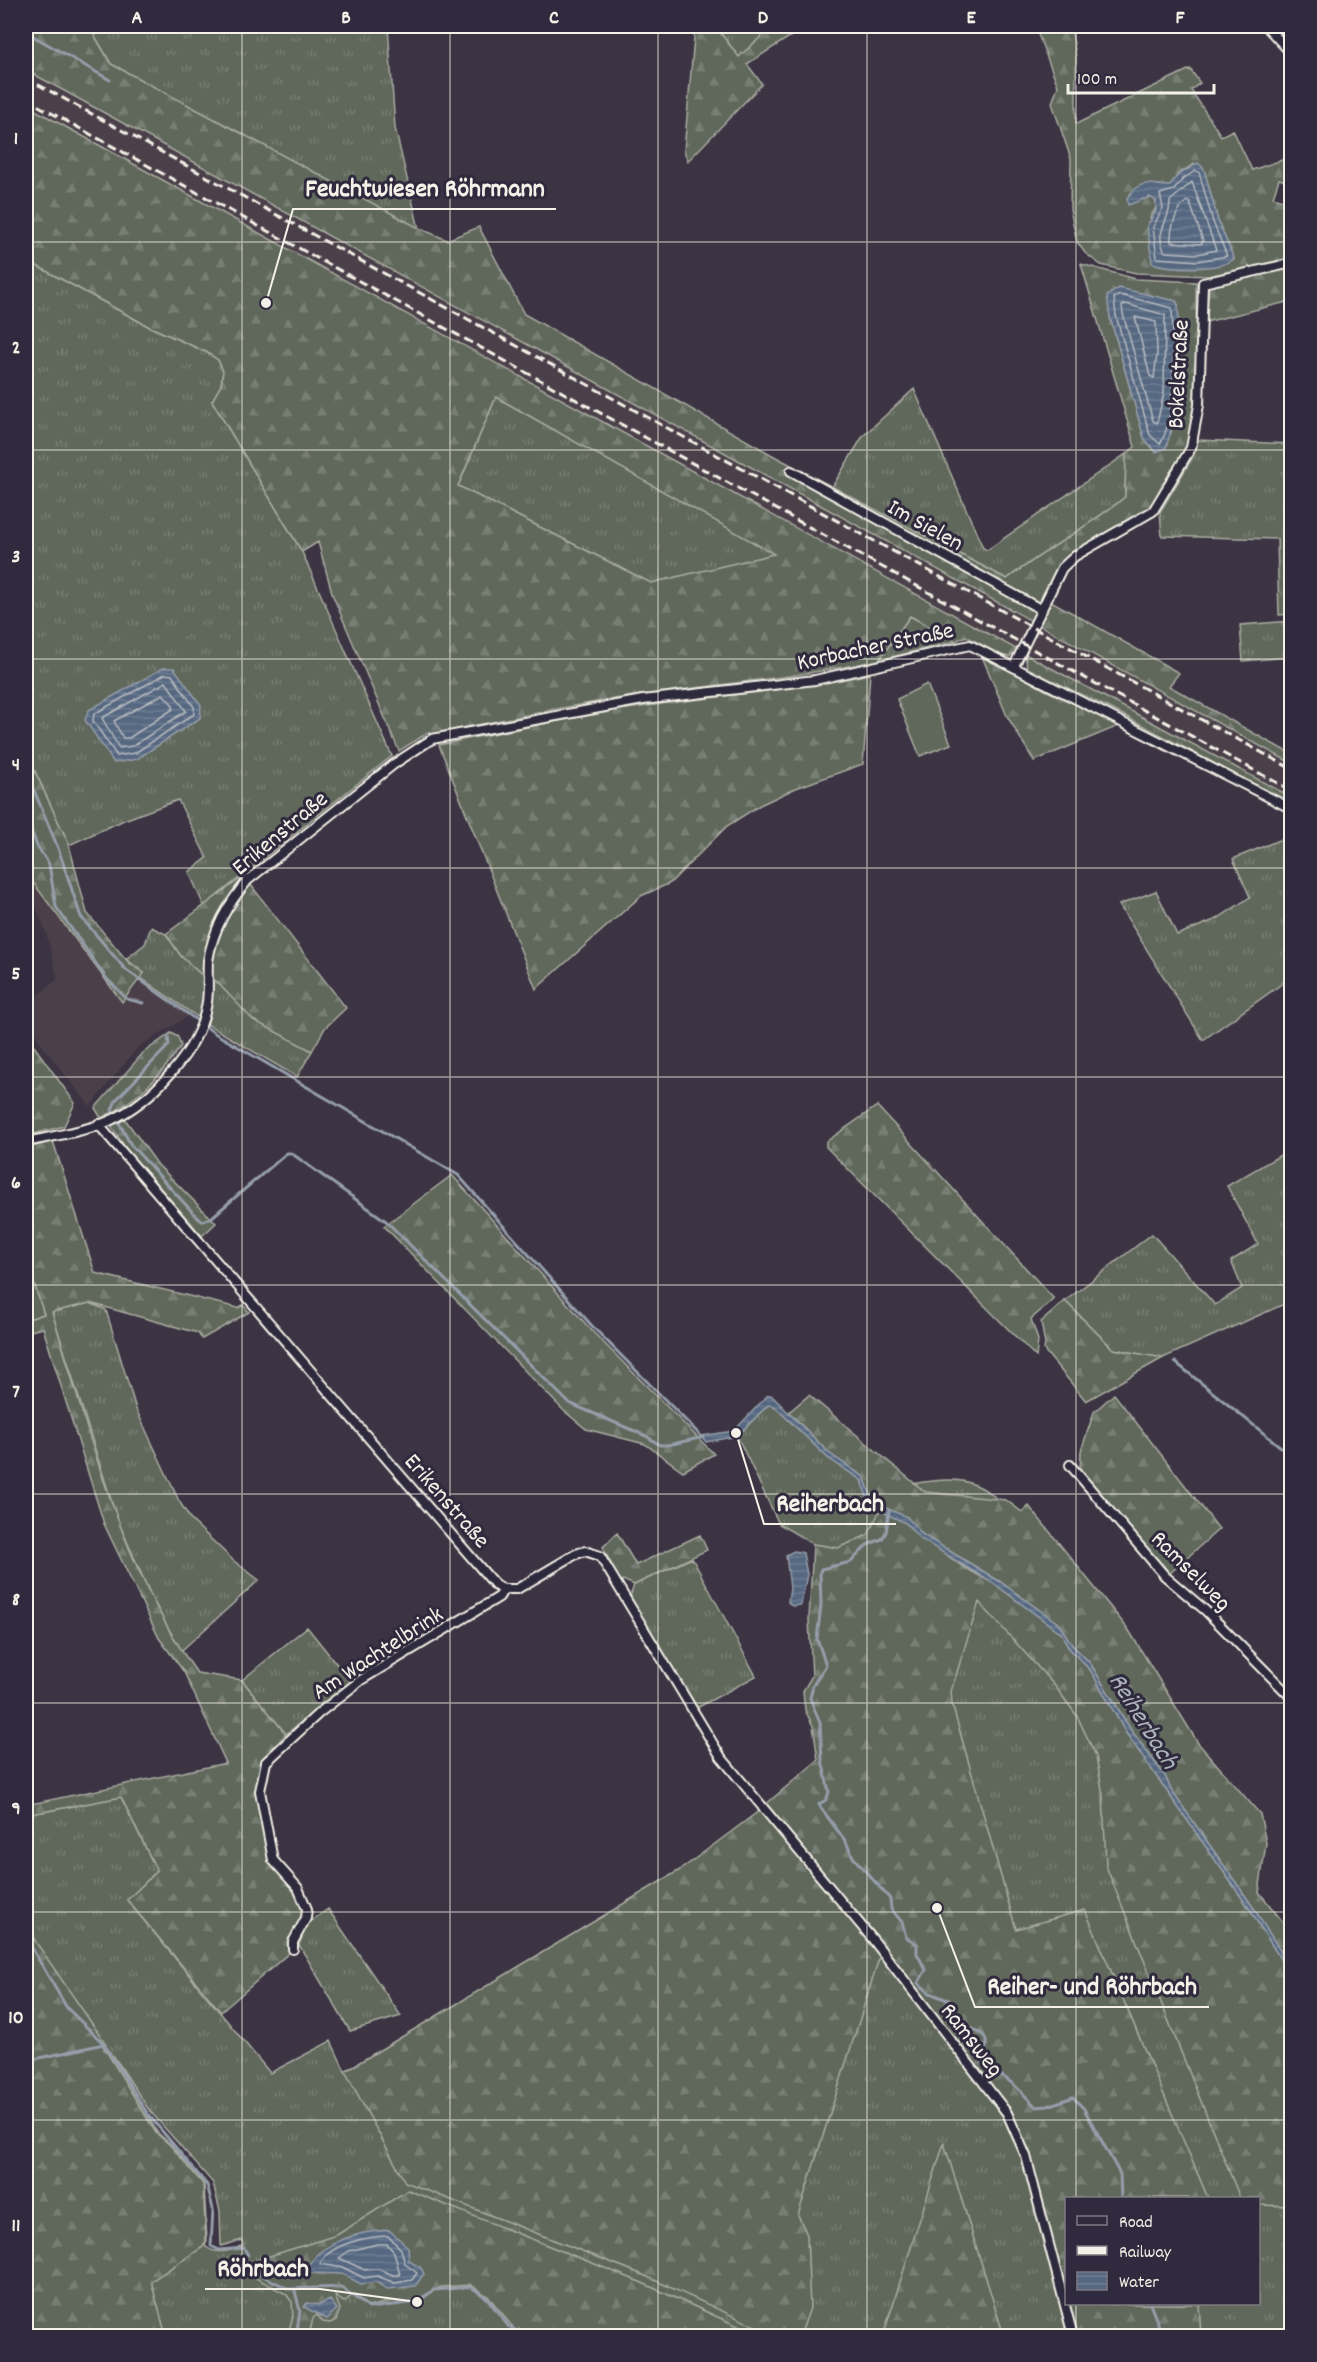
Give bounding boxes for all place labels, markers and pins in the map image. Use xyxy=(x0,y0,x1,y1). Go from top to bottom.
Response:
callout: Feuchtwiesen Röhrmann xyxy=(293,165,556,209)
callout: Reiherbach xyxy=(764,1480,896,1524)
callout: Reiher- und Röhrbach xyxy=(975,1963,1209,2007)
callout: Röhrbach xyxy=(205,2245,320,2289)

